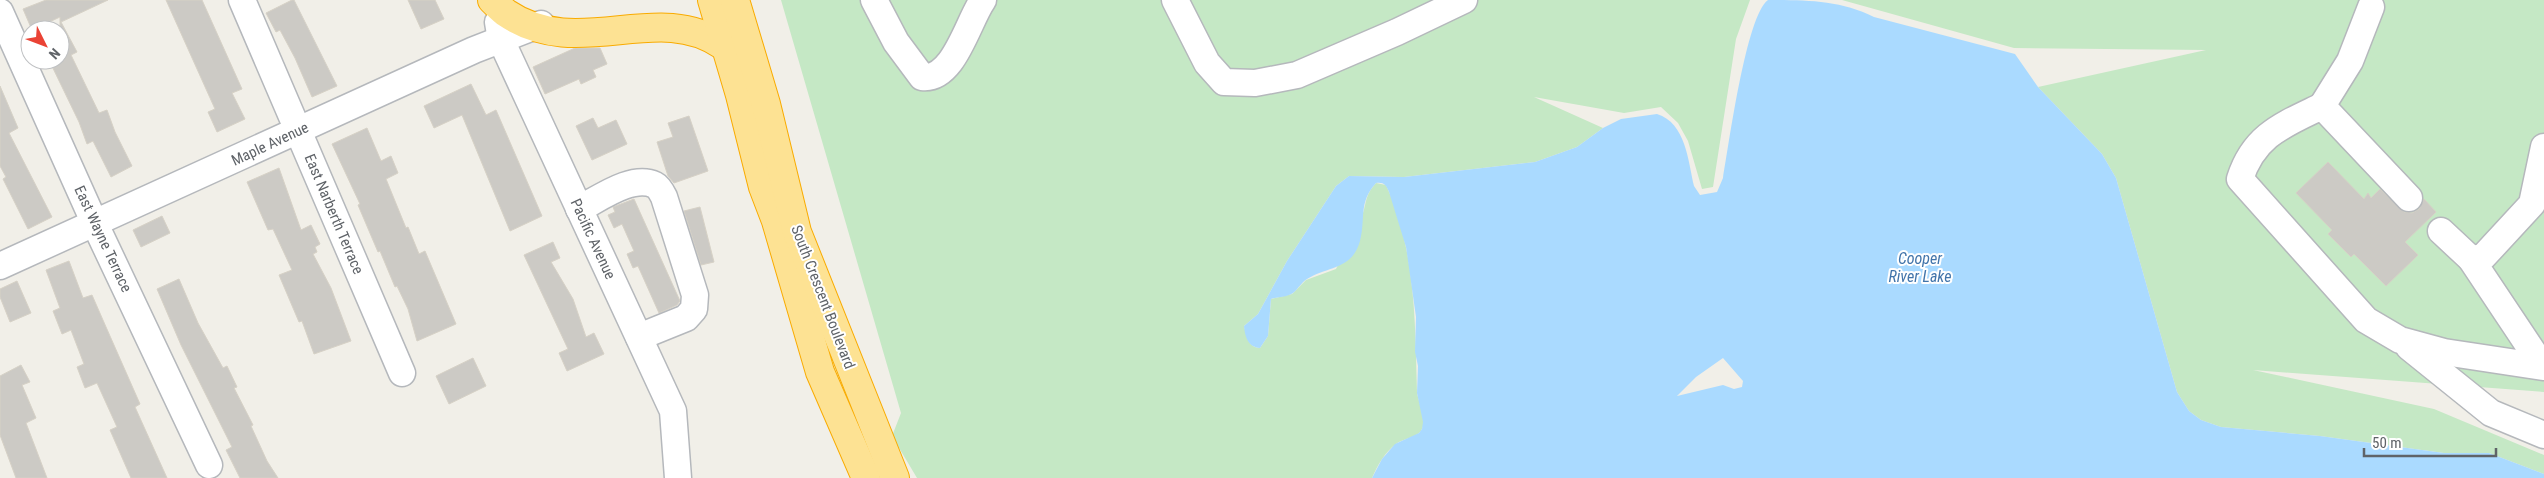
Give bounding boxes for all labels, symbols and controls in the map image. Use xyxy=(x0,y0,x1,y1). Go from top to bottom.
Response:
north arrow xyxy=(20,20,70,70)
text: N xyxy=(46,45,63,62)
street label: Maple Avenue xyxy=(229,118,311,170)
street label: East Narberth Terrace xyxy=(301,151,367,277)
street label: East Wayne Terrace xyxy=(70,183,136,295)
street label: Pacific Avenue xyxy=(567,196,619,282)
street label: South Crescent Boulevard xyxy=(787,223,859,371)
water label: Cooper River Lake xyxy=(1889,249,1951,286)
scale bar xyxy=(2364,426,2496,458)
text: 50 m xyxy=(2372,434,2402,452)

